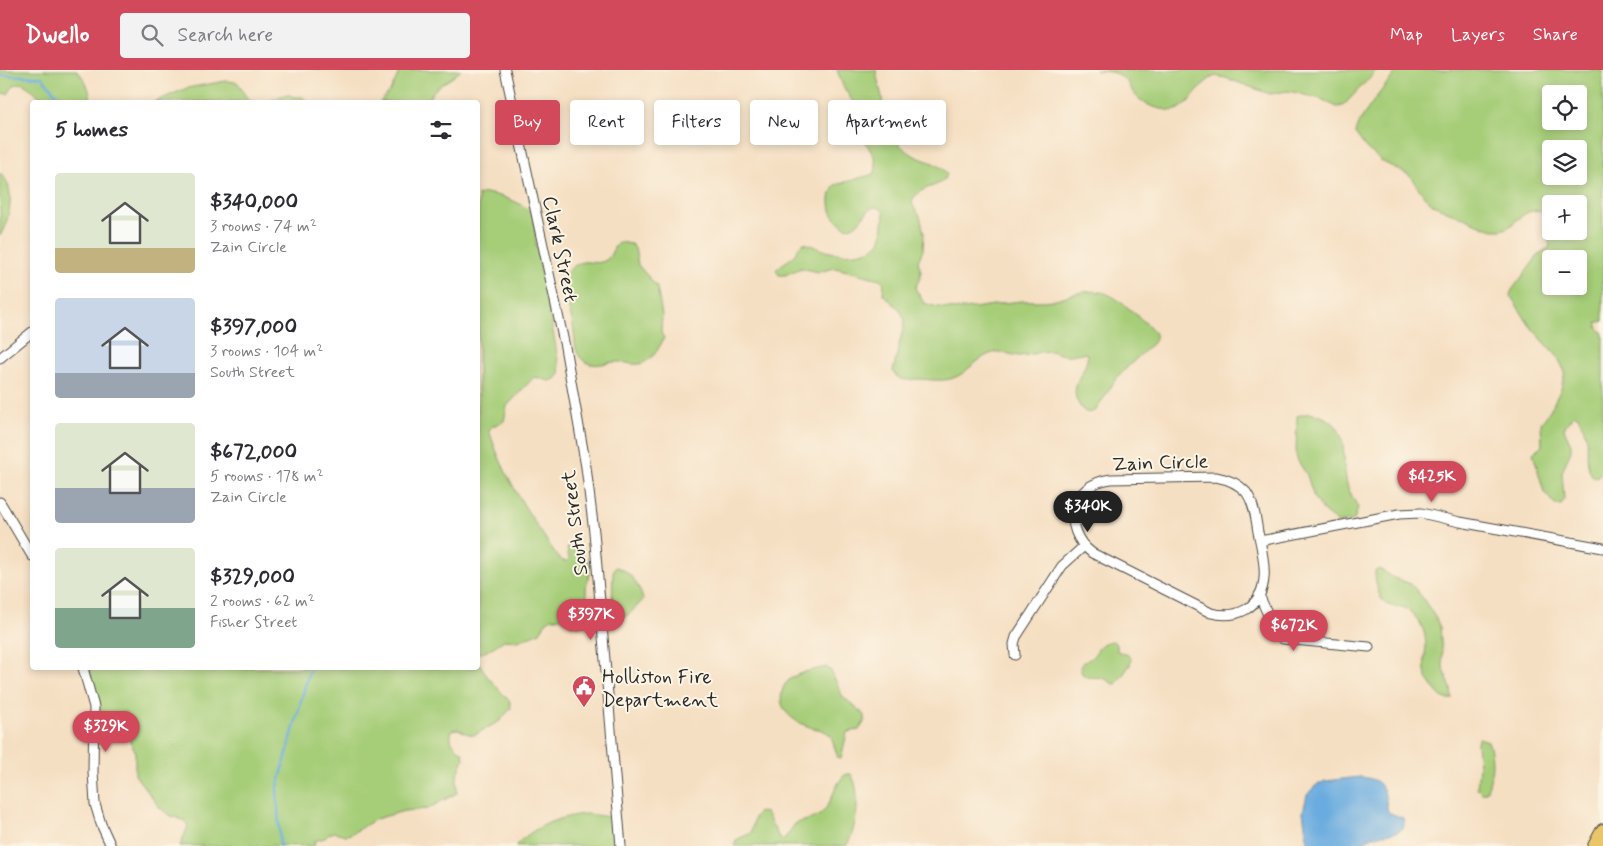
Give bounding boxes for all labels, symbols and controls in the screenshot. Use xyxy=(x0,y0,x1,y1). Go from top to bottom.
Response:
search box xyxy=(120,13,470,58)
text: Dwello xyxy=(25,20,90,51)
icon: search xyxy=(138,21,166,49)
text: Search here xyxy=(178,23,273,48)
text: Map xyxy=(1390,23,1423,47)
text: Layers xyxy=(1451,23,1505,47)
text: Share xyxy=(1533,23,1578,47)
map controls xyxy=(1542,85,1587,295)
button: locate xyxy=(1542,85,1587,130)
chip: Buy xyxy=(495,100,560,145)
chip: Rent xyxy=(570,100,644,145)
chip: Filters xyxy=(654,100,740,145)
chip: New xyxy=(750,100,818,145)
chip: Apartment xyxy=(828,100,946,145)
text: 5 homes xyxy=(55,116,128,144)
icon: filters xyxy=(427,116,455,144)
button: layers xyxy=(1542,140,1587,185)
text: $340,000 xyxy=(210,188,298,216)
icon: home xyxy=(95,193,155,253)
street label: Clark Street xyxy=(535,194,584,305)
button: + xyxy=(1542,195,1587,240)
text: 3 rooms · 74 m² xyxy=(210,216,317,237)
text: Zain Circle xyxy=(210,237,287,258)
button: − xyxy=(1542,250,1587,295)
text: $397,000 xyxy=(210,313,297,341)
icon: home xyxy=(95,318,155,378)
text: 3 rooms · 104 m² xyxy=(210,341,323,362)
text: South Street xyxy=(210,362,295,383)
text: $672,000 xyxy=(210,438,297,466)
icon: home xyxy=(95,443,155,503)
street label: Zain Circle xyxy=(1112,448,1209,479)
pin: $425K xyxy=(1397,460,1467,503)
text: 5 rooms · 178 m² xyxy=(210,466,324,487)
text: $425K xyxy=(1408,466,1456,487)
street label: South Street xyxy=(556,468,595,577)
text: Zain Circle xyxy=(210,487,287,508)
pin: $340K xyxy=(1053,490,1123,533)
text: $340K xyxy=(1064,496,1112,517)
text: $329,000 xyxy=(210,563,295,591)
icon: home xyxy=(95,568,155,628)
text: 2 rooms · 62 m² xyxy=(210,591,315,612)
pin: $397K xyxy=(556,598,626,641)
text: $397K xyxy=(568,604,614,625)
pin: $672K xyxy=(1259,610,1329,652)
text: Fisher Street xyxy=(210,612,297,633)
text: $672K xyxy=(1271,615,1317,636)
place label: Holliston Fire Department xyxy=(602,664,718,714)
public building icon: Holliston Fire Department xyxy=(571,674,597,708)
pin: $329K xyxy=(71,710,141,753)
text: $329K xyxy=(84,716,128,737)

